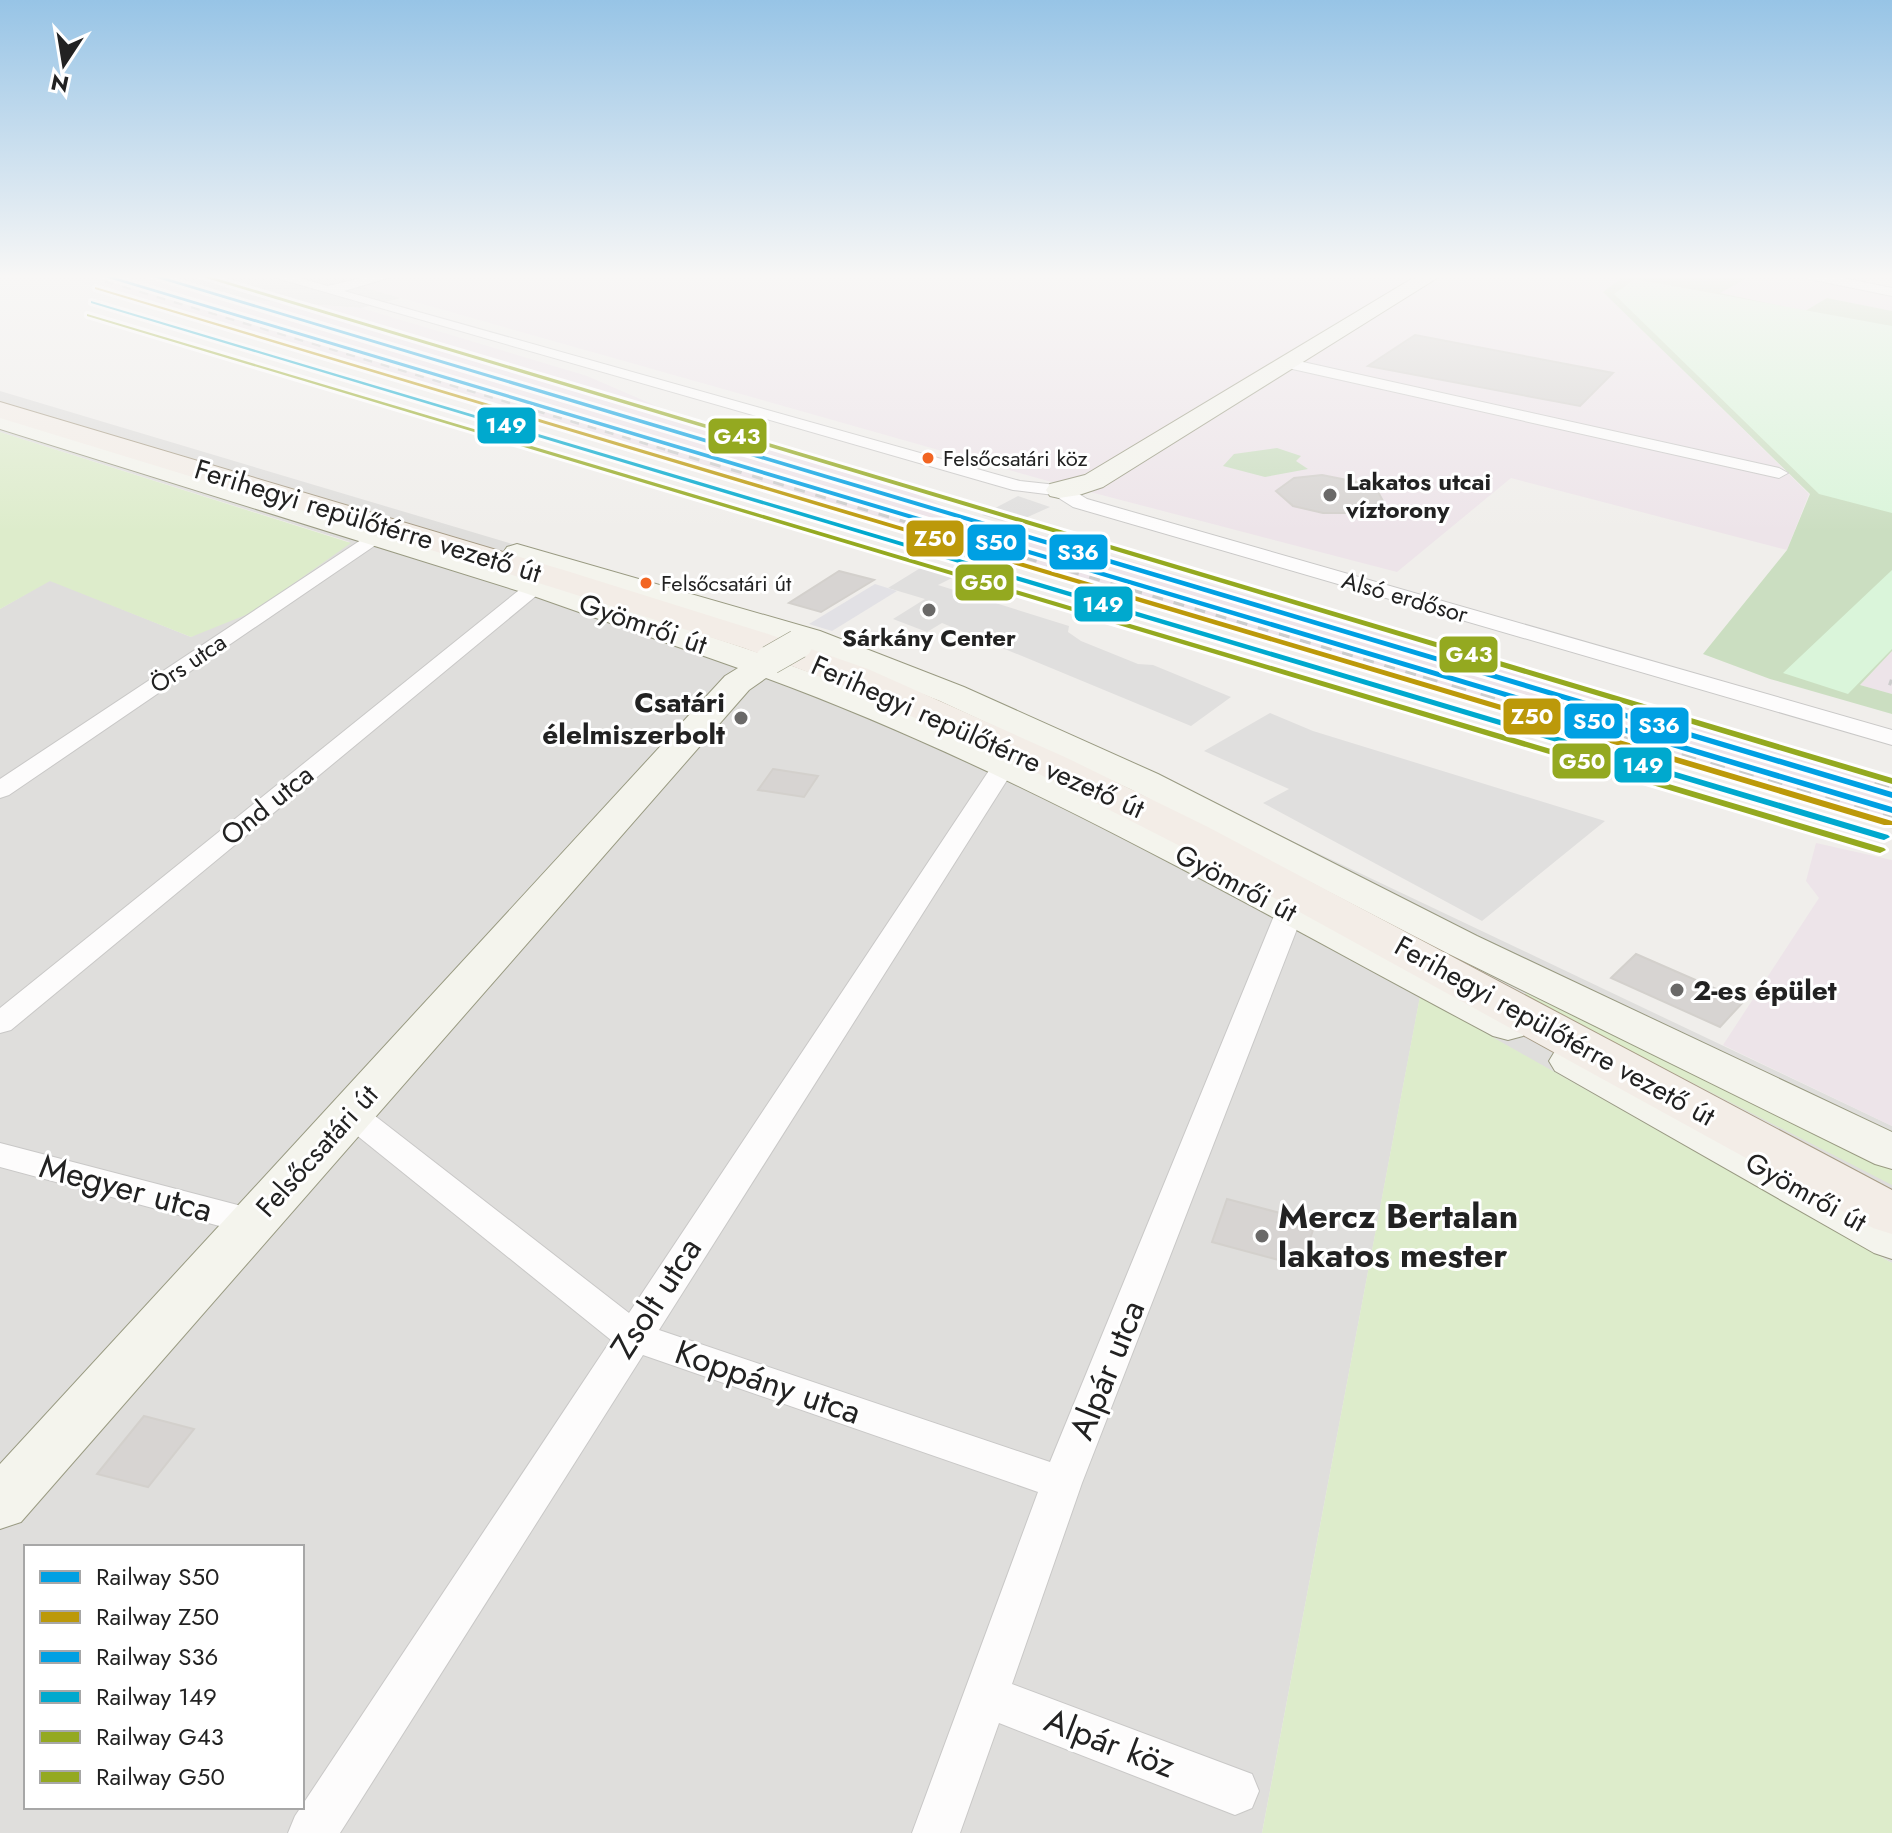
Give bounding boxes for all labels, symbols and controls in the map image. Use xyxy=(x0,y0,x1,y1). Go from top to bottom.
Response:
north arrow xyxy=(24,24,104,104)
text: N xyxy=(48,66,72,101)
line badge: 149 xyxy=(476,406,537,445)
text: 149 xyxy=(485,409,527,441)
line badge: G43 xyxy=(707,417,768,455)
text: G43 xyxy=(714,420,760,452)
place label: Felsőcsatári köz xyxy=(943,442,1088,474)
street label: Ferihegyi repülőtérre vezető út xyxy=(189,449,547,593)
marker: Felsőcsatári köz xyxy=(920,450,936,466)
place label: Lakatos utcai víztorony xyxy=(1345,464,1491,527)
marker: Lakatos utcai víztorony xyxy=(1321,486,1339,504)
line badge: Z50 xyxy=(905,519,965,558)
text: Z50 xyxy=(914,522,956,554)
line badge: S50 xyxy=(966,523,1027,562)
text: S50 xyxy=(975,526,1017,558)
line badge: S36 xyxy=(1048,533,1109,571)
text: S36 xyxy=(1057,536,1099,568)
street label: Alsó erdősor xyxy=(1338,562,1473,632)
line badge: G50 xyxy=(954,563,1015,602)
text: G50 xyxy=(961,566,1007,598)
place label: Felsőcsatári út xyxy=(661,567,792,599)
marker: Felsőcsatári út xyxy=(638,575,654,591)
street label: Gyömrői út xyxy=(573,583,713,665)
line badge: 149 xyxy=(1073,585,1134,623)
text: 149 xyxy=(1082,588,1124,620)
marker: Sárkány Center xyxy=(920,601,938,619)
place label: Sárkány Center xyxy=(842,620,1016,655)
street label: Örs utca xyxy=(143,625,233,701)
line badge: G43 xyxy=(1438,635,1499,674)
text: G43 xyxy=(1446,638,1492,670)
street label: Ferihegyi repülőtérre vezető út xyxy=(805,645,1151,829)
place label: Csatári élelmiszerbolt xyxy=(542,682,725,755)
line badge: Z50 xyxy=(1502,697,1562,736)
text: Z50 xyxy=(1511,700,1553,732)
line badge: S50 xyxy=(1563,702,1624,740)
text: S50 xyxy=(1573,705,1615,737)
line badge: S36 xyxy=(1629,706,1690,745)
marker: Csatári élelmiszerbolt xyxy=(732,709,750,727)
text: S36 xyxy=(1638,709,1680,741)
line badge: G50 xyxy=(1551,742,1612,780)
text: G50 xyxy=(1559,745,1605,777)
line badge: 149 xyxy=(1613,746,1673,784)
text: 149 xyxy=(1622,749,1664,781)
street label: Ond utca xyxy=(212,755,322,855)
street label: Gyömrői út xyxy=(1168,834,1305,932)
street label: Ferihegyi repülőtérre vezető út xyxy=(1387,926,1723,1137)
place label: 2-es épület xyxy=(1693,970,1837,1011)
marker: 2-es épület xyxy=(1668,981,1686,999)
street label: Felsőcsatári út xyxy=(246,1075,388,1226)
street label: Megyer utca xyxy=(34,1141,218,1235)
street label: Gyömrői út xyxy=(1738,1142,1874,1242)
place label: Mercz Bertalan lakatos mester xyxy=(1278,1192,1518,1280)
marker: Mercz Bertalan lakatos mester xyxy=(1253,1227,1271,1245)
street label: Zsolt utca xyxy=(599,1228,713,1368)
street label: Alpár utca xyxy=(1057,1293,1157,1447)
street label: Koppány utca xyxy=(669,1327,867,1437)
legend xyxy=(24,1545,304,1809)
text: Railway S50 xyxy=(96,1559,219,1594)
text: Railway Z50 xyxy=(96,1599,219,1634)
text: Railway S36 xyxy=(96,1639,218,1674)
text: Railway 149 xyxy=(96,1679,217,1714)
street label: Alpár köz xyxy=(1038,1696,1183,1790)
text: Railway G43 xyxy=(96,1719,224,1754)
text: Railway G50 xyxy=(96,1759,225,1794)

